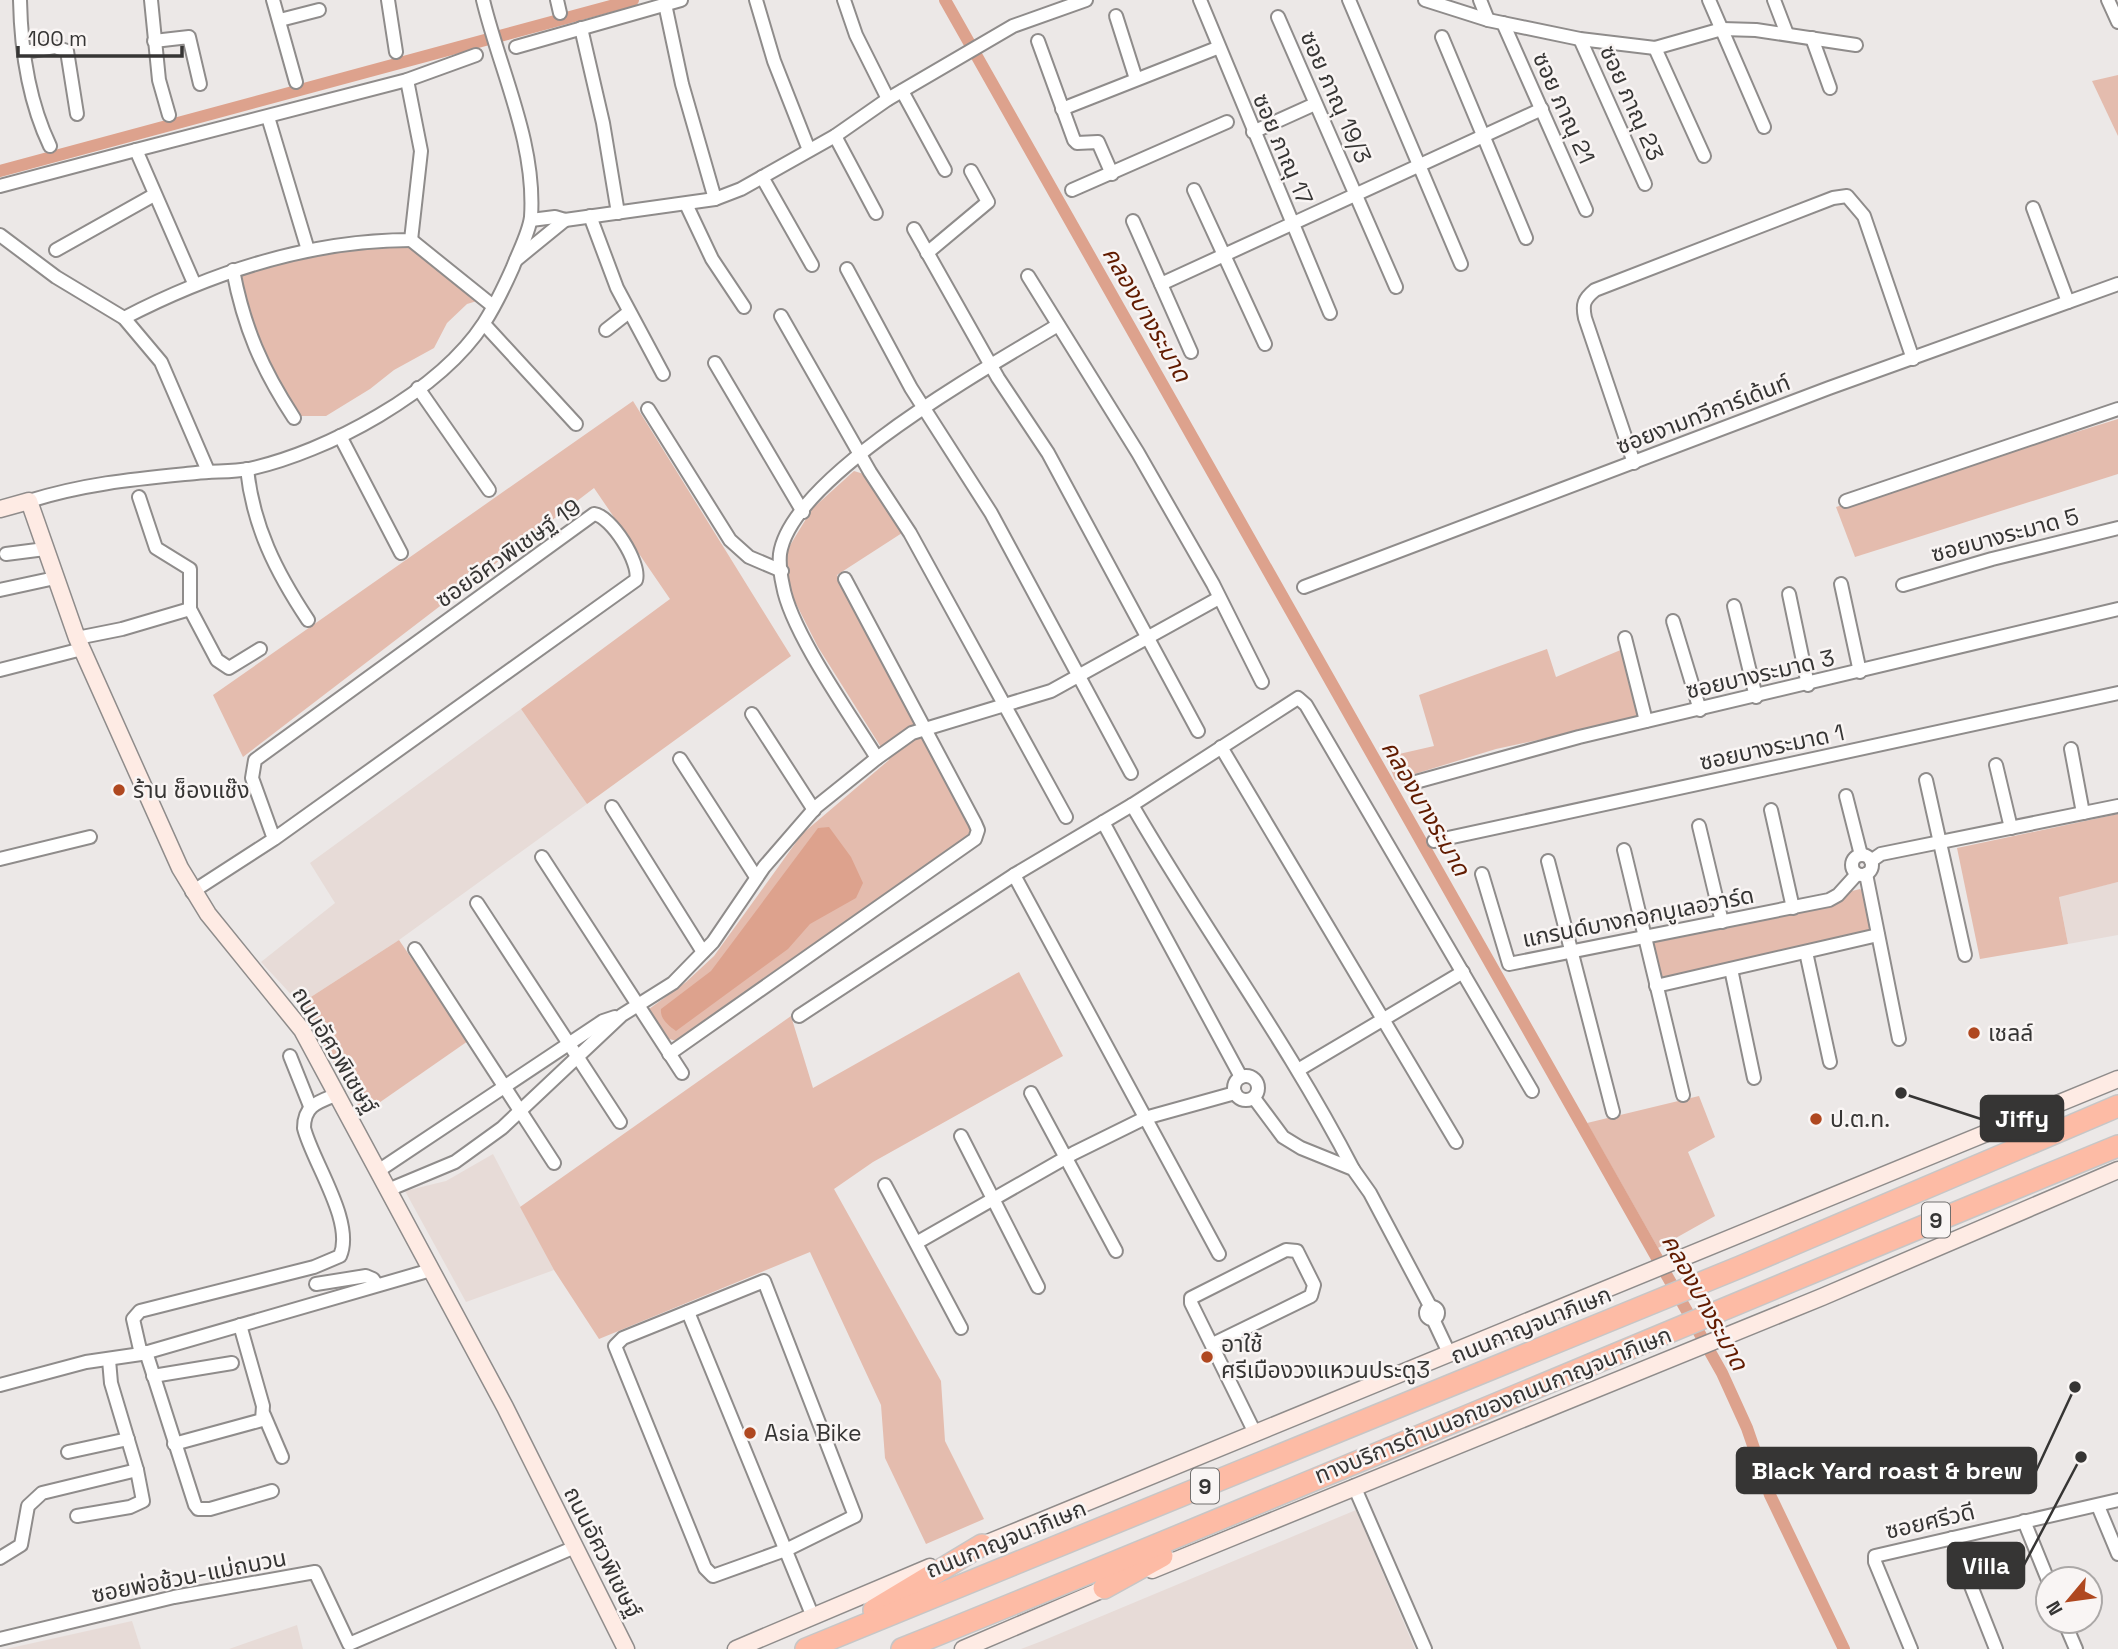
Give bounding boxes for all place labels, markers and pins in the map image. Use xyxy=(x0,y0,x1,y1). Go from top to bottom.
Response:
place label: ร้าน ช็องแช๊ง xyxy=(133,775,250,805)
marker: ร้าน ช็องแช๊ง xyxy=(111,782,127,798)
place label: เชลล์ xyxy=(1988,1018,2033,1048)
marker: เชลล์ xyxy=(1966,1025,1982,1041)
callout: Jiffy xyxy=(1981,1096,2063,1141)
place label: ป.ต.ท. xyxy=(1830,1104,1890,1134)
marker: ป.ต.ท. xyxy=(1808,1111,1824,1127)
place label: อาใช้ ศรีเมืองวงแหวนประตู3 xyxy=(1221,1329,1430,1385)
marker: อาใช้ ศรีเมืองวงแหวนประตู3 xyxy=(1199,1349,1215,1365)
place label: Asia Bike xyxy=(764,1418,862,1448)
marker: Asia Bike xyxy=(742,1425,758,1441)
callout: Black Yard roast & brew xyxy=(1737,1448,2036,1493)
callout: Villa xyxy=(1948,1543,2024,1588)

